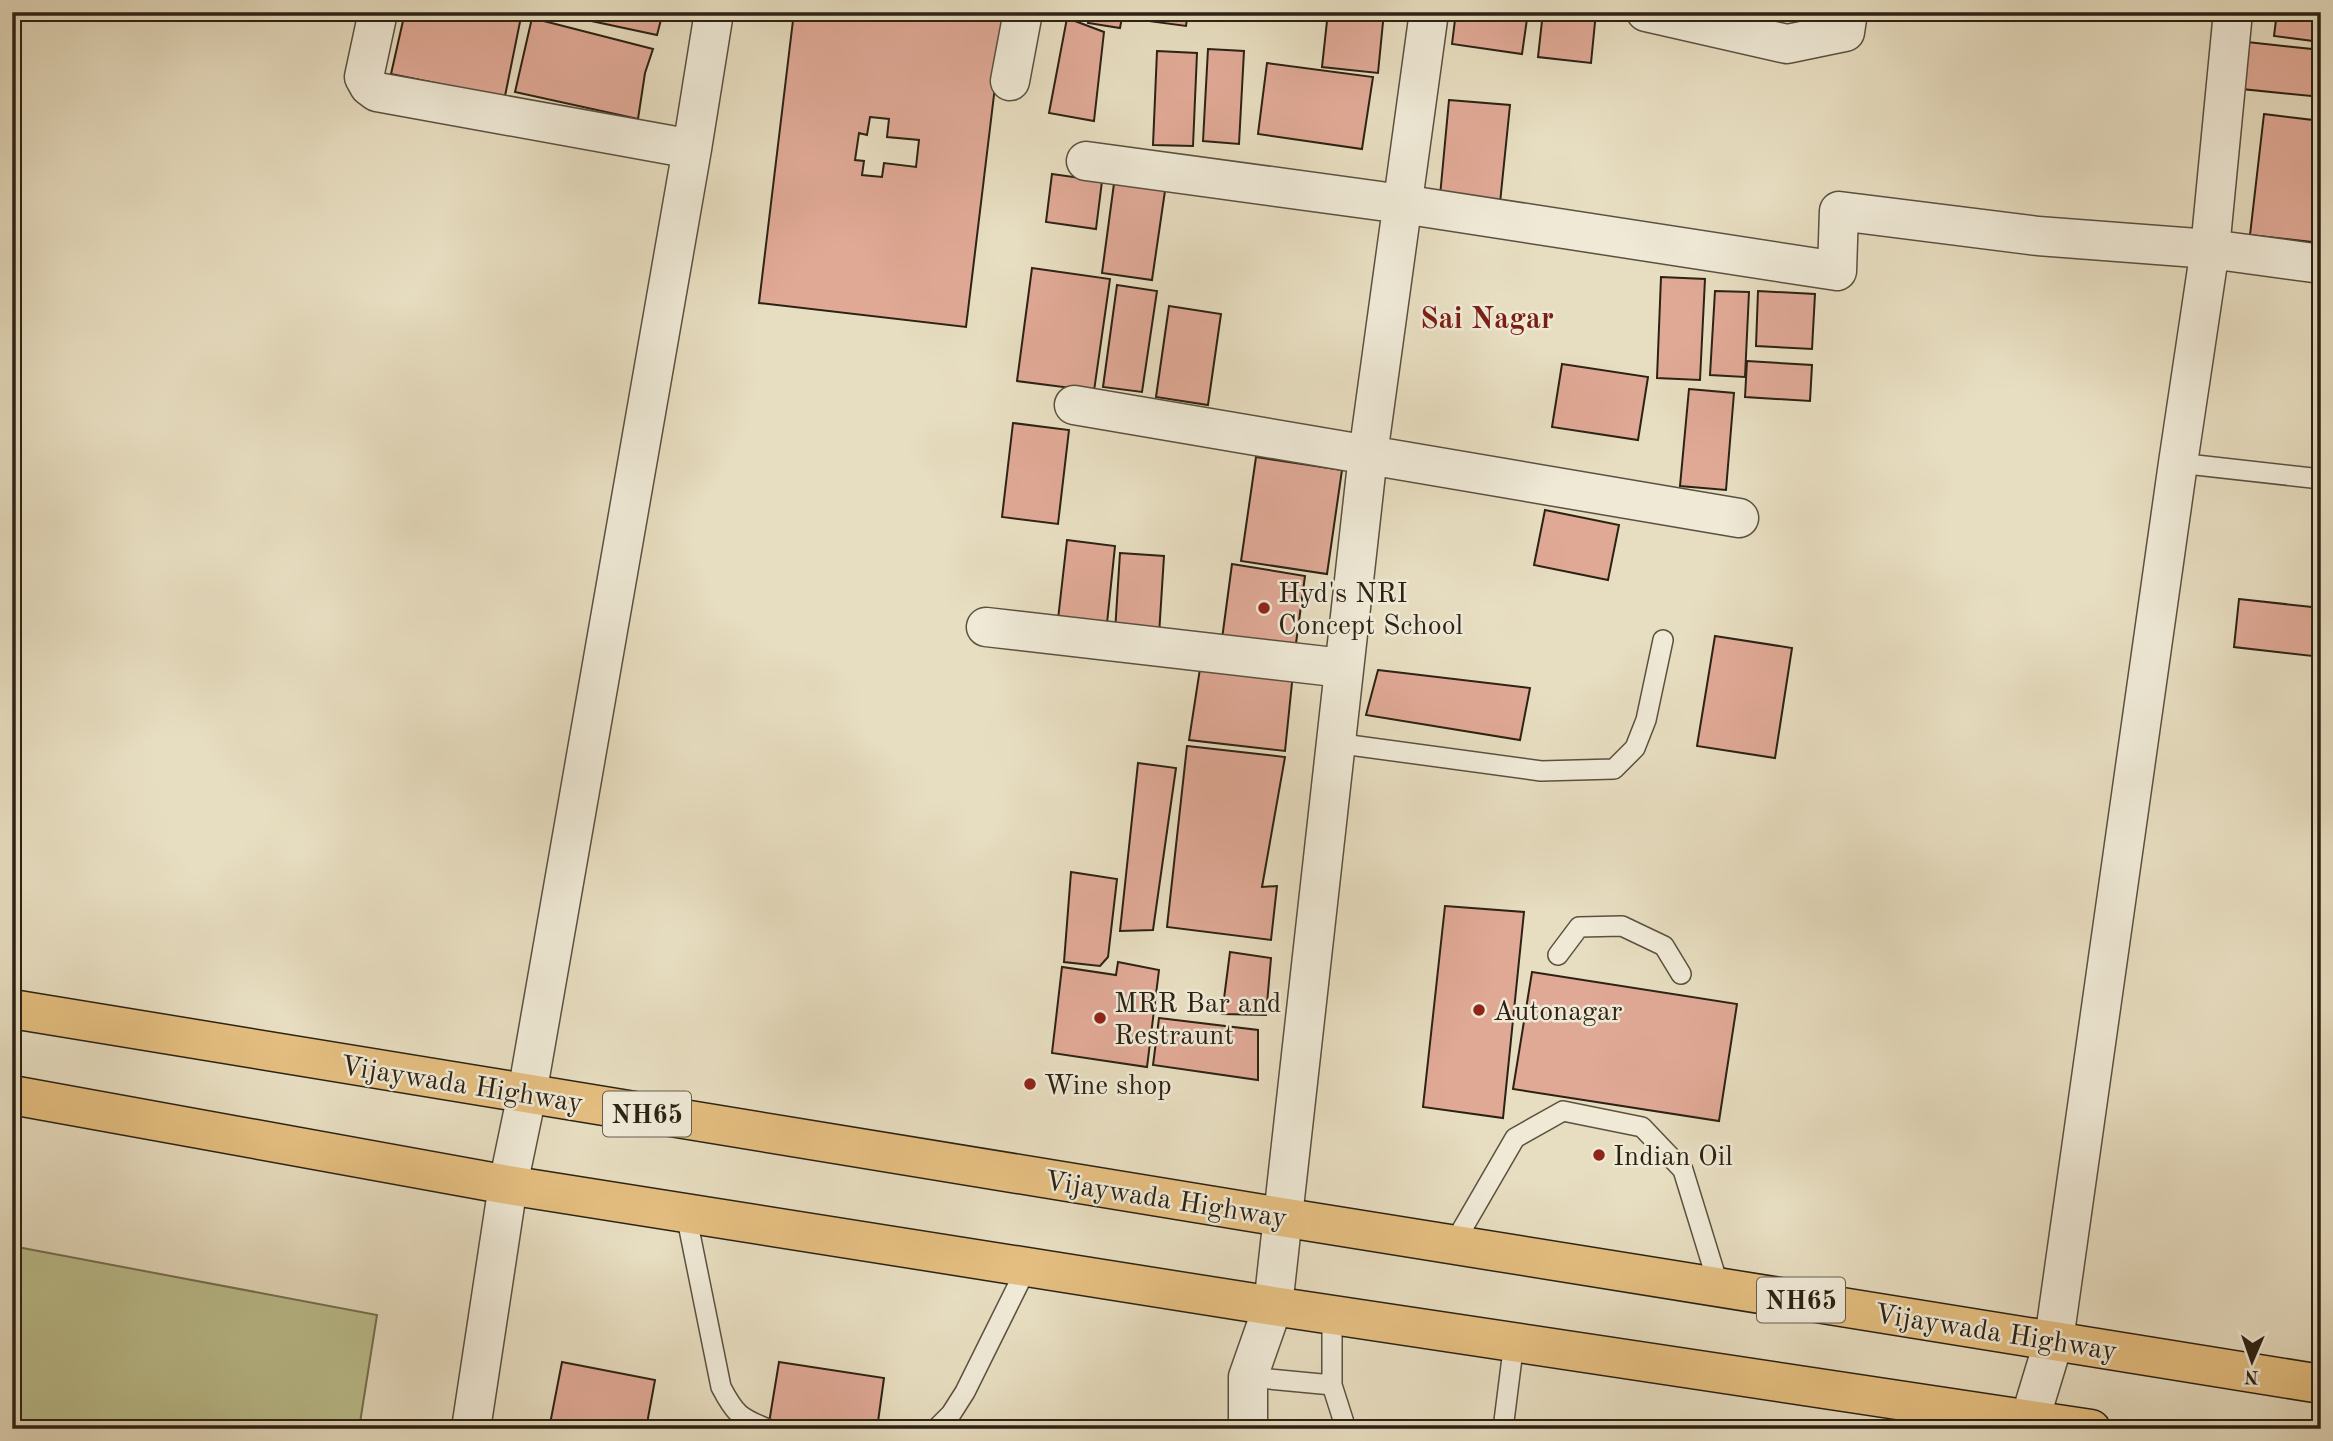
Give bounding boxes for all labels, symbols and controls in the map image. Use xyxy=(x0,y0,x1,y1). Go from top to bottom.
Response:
district label: Sai Nagar xyxy=(1420,305,1554,335)
place label: Hyd's NRI Concept School xyxy=(1278,581,1463,641)
marker: Hyd's NRI Concept School xyxy=(1256,600,1272,616)
place label: MRR Bar and Restraunt xyxy=(1114,991,1281,1051)
place label: Autonagar xyxy=(1493,999,1622,1027)
marker: Autonagar xyxy=(1471,1002,1487,1018)
marker: MRR Bar and Restraunt xyxy=(1092,1010,1108,1026)
street label: Vijaywada Highway xyxy=(338,1053,585,1119)
place label: Wine shop xyxy=(1044,1073,1172,1101)
marker: Wine shop xyxy=(1022,1076,1038,1092)
road number: NH65 xyxy=(603,1092,691,1136)
place label: Indian Oil xyxy=(1613,1144,1733,1172)
marker: Indian Oil xyxy=(1591,1147,1607,1163)
street label: Vijaywada Highway xyxy=(1042,1168,1289,1234)
road number: NH65 xyxy=(1757,1278,1845,1322)
street label: Vijaywada Highway xyxy=(1872,1301,2119,1367)
north arrow xyxy=(2218,1326,2288,1396)
text: N xyxy=(2243,1366,2259,1385)

